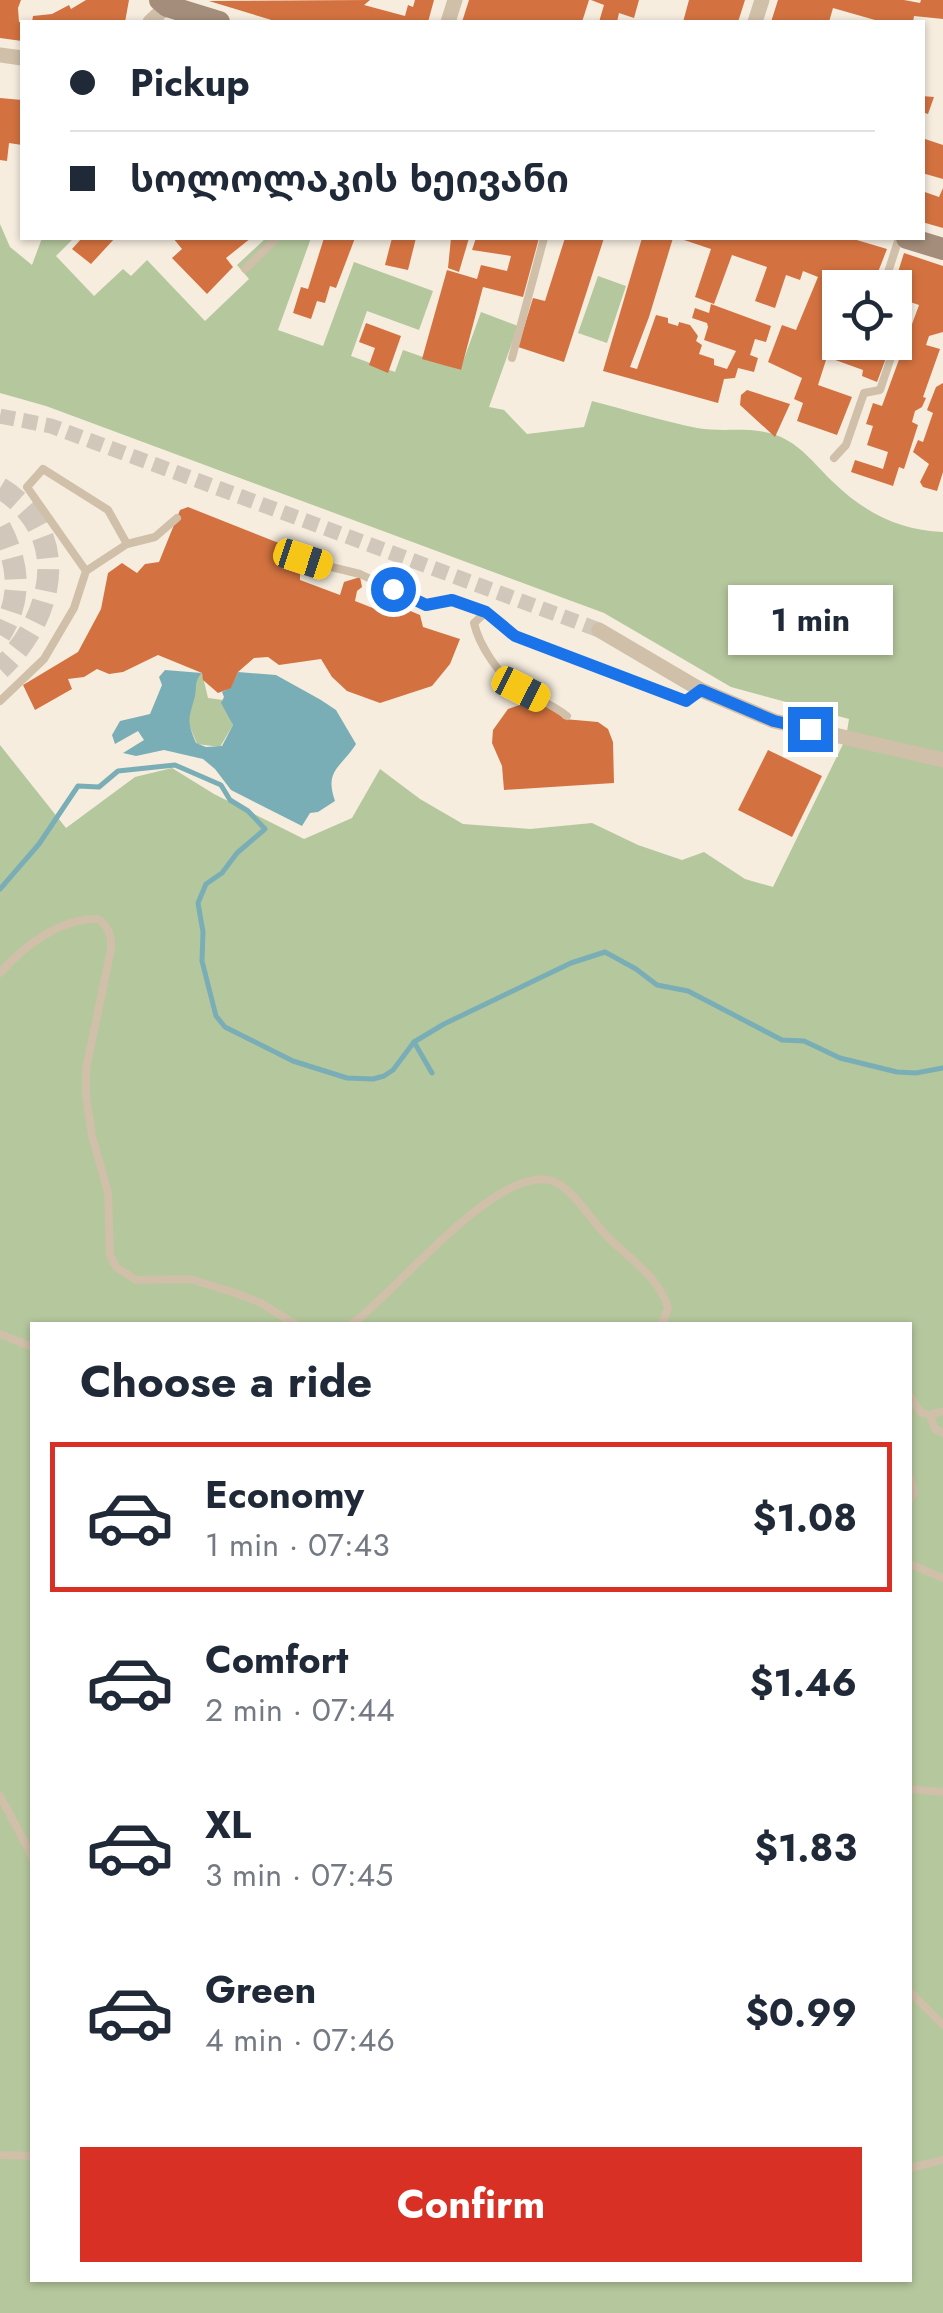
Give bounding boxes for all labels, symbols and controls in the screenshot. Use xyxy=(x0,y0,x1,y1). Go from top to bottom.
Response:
text: Pickup xyxy=(130,55,250,110)
text: სოლოლაკის ხეივანი xyxy=(130,151,569,206)
map controls xyxy=(822,270,912,360)
button: locate xyxy=(822,270,912,360)
car xyxy=(270,535,336,583)
route start xyxy=(371,567,416,612)
callout: 1 min xyxy=(728,584,892,654)
text: 1 min xyxy=(771,597,850,643)
car xyxy=(487,662,555,716)
route end xyxy=(788,707,833,752)
text: Choose a ride xyxy=(80,1349,372,1414)
text: Economy xyxy=(205,1467,364,1522)
icon: car xyxy=(85,1472,175,1562)
text: $1.08 xyxy=(753,1490,857,1545)
text: 1 min · 07:43 xyxy=(205,1522,390,1568)
text: Comfort xyxy=(205,1632,348,1687)
icon: car xyxy=(85,1637,175,1727)
text: $1.46 xyxy=(750,1655,857,1710)
text: 2 min · 07:44 xyxy=(205,1687,395,1733)
text: XL xyxy=(205,1797,251,1852)
icon: car xyxy=(85,1802,175,1892)
text: $1.83 xyxy=(754,1820,857,1875)
text: 3 min · 07:45 xyxy=(205,1852,393,1898)
text: Green xyxy=(205,1962,316,2017)
icon: car xyxy=(85,1967,175,2057)
text: $0.99 xyxy=(745,1985,857,2040)
text: 4 min · 07:46 xyxy=(205,2017,395,2063)
button: Confirm xyxy=(80,2147,862,2262)

